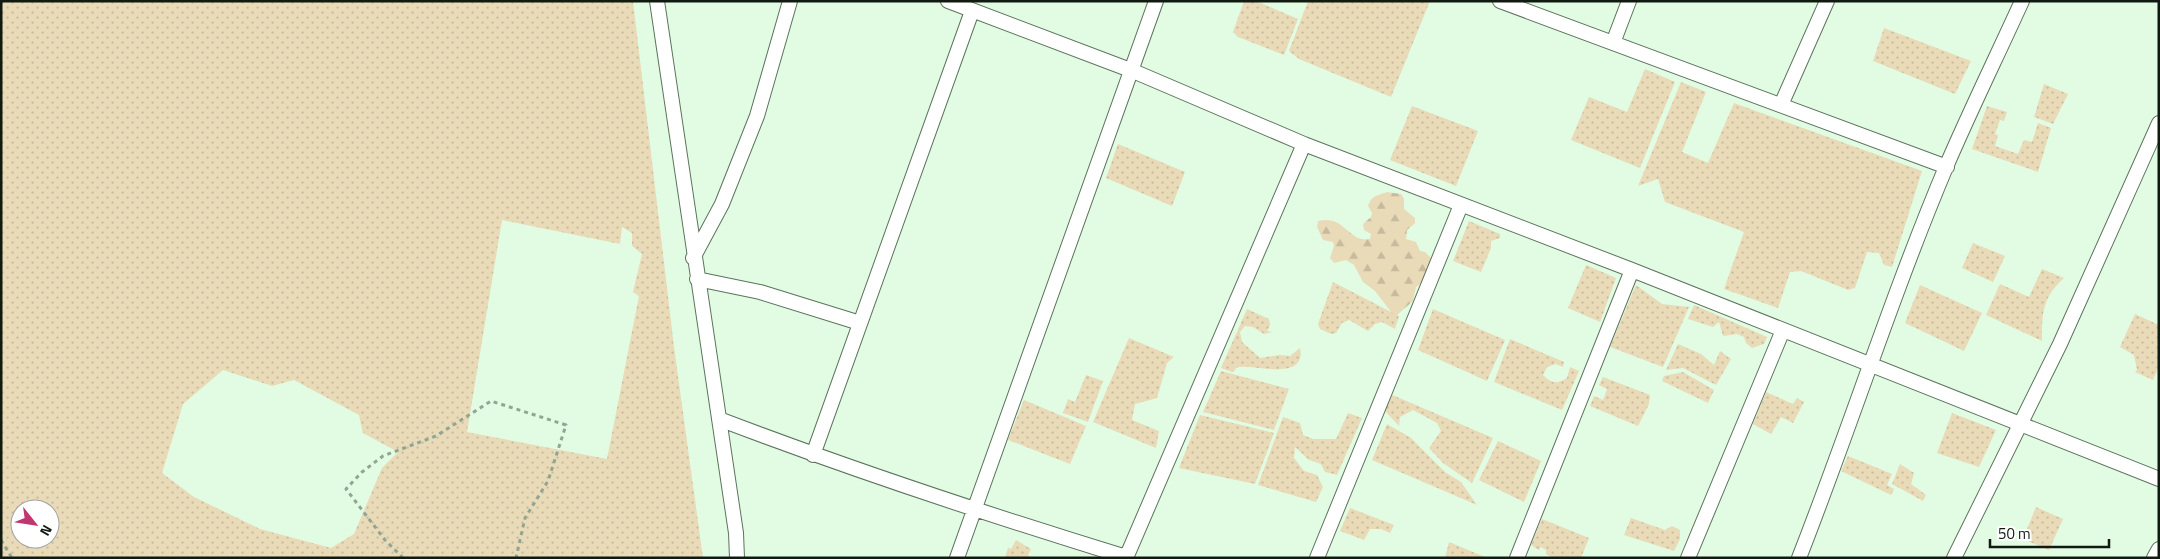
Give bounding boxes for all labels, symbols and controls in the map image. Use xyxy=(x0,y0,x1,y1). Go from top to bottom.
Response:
north arrow xyxy=(10,499,60,549)
scale bar xyxy=(1990,516,2109,548)
text: N xyxy=(35,521,58,540)
text: 50 m xyxy=(1998,522,2031,545)

